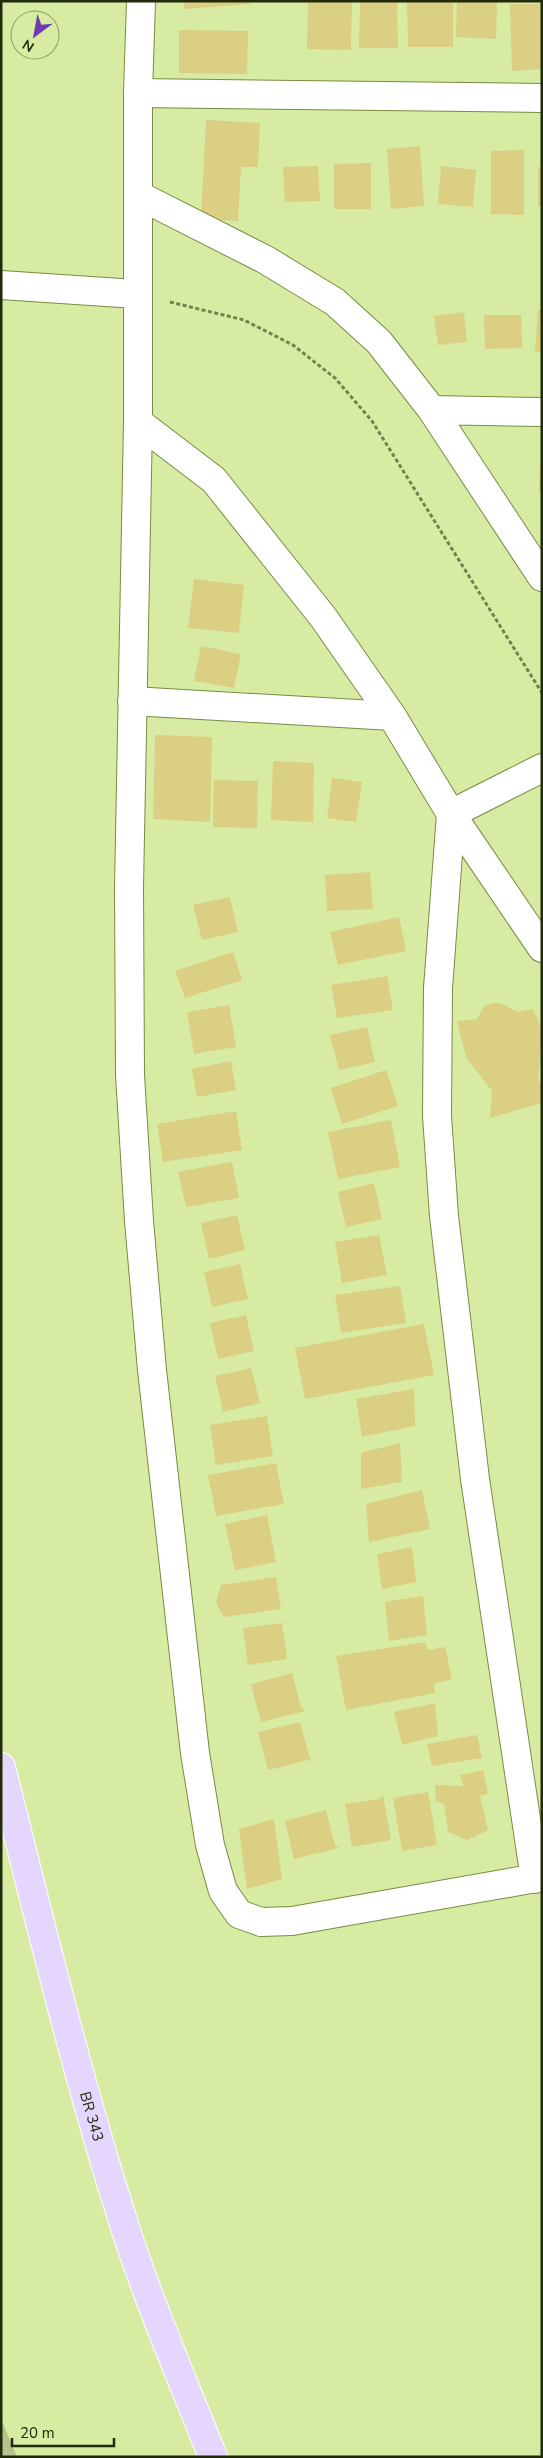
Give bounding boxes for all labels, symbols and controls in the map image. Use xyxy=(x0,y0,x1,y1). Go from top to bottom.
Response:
north arrow xyxy=(10,10,60,60)
text: N xyxy=(19,35,38,56)
street label: BR 343 xyxy=(75,2089,108,2144)
scale bar xyxy=(12,2416,115,2448)
text: 20 m xyxy=(20,2423,55,2443)

